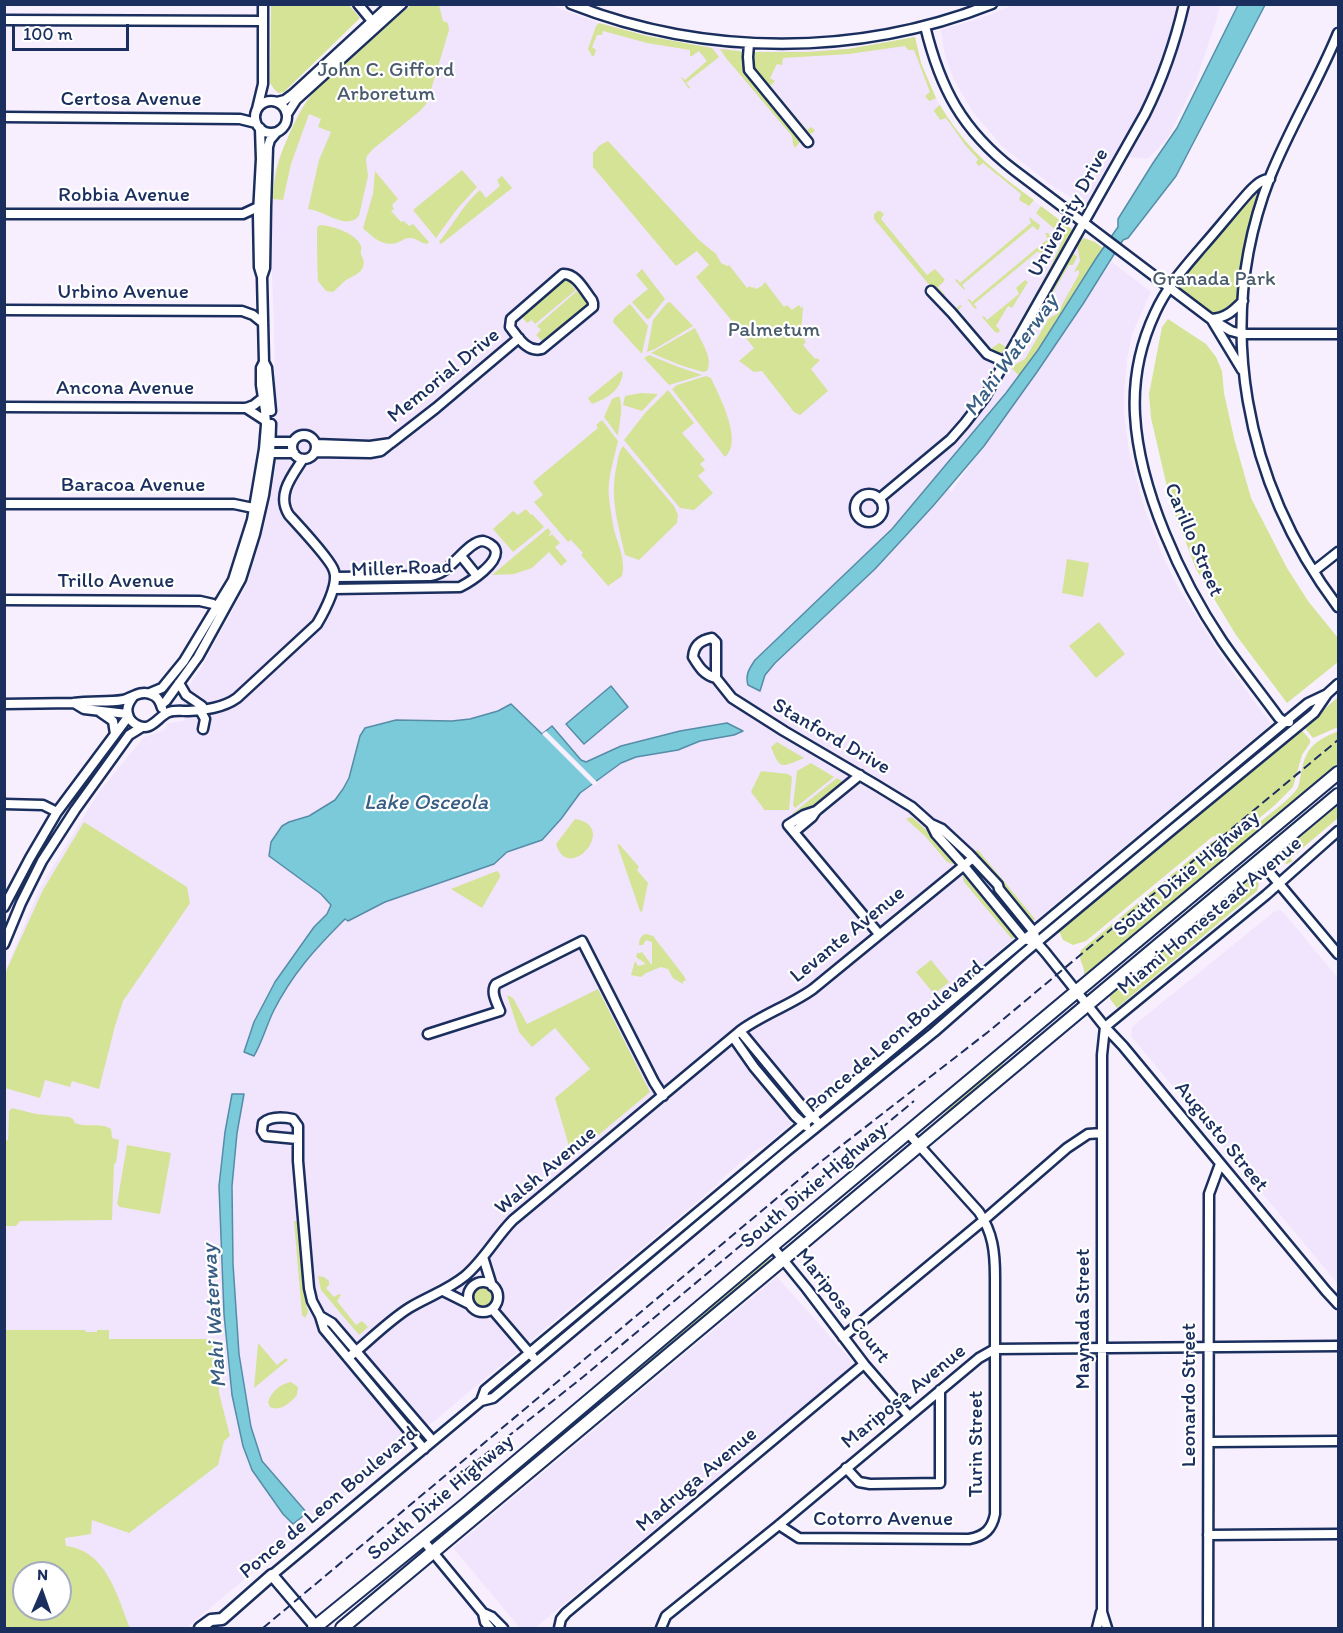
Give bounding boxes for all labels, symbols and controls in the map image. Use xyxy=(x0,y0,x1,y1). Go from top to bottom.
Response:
scale bar xyxy=(15,12,132,50)
text: 100 m xyxy=(23,23,73,45)
park label: John C. Gifford Arboretum xyxy=(318,58,454,108)
street label: Certosa Avenue xyxy=(60,87,202,113)
street label: University Drive xyxy=(1023,144,1115,282)
street label: Robbia Avenue xyxy=(58,183,190,209)
park label: Granada Park xyxy=(1152,267,1276,293)
street label: Urbino Avenue xyxy=(57,280,189,306)
water label: Mahi Waterway xyxy=(959,290,1065,422)
park label: Palmetum xyxy=(728,318,820,344)
street label: Memorial Drive xyxy=(383,323,505,429)
street label: Ancona Avenue xyxy=(56,376,194,402)
street label: Baracoa Avenue xyxy=(61,473,205,499)
street label: Carillo Street xyxy=(1158,479,1228,601)
street label: Miller Road xyxy=(351,555,453,583)
street label: Trillo Avenue xyxy=(58,569,174,595)
street label: Stanford Drive xyxy=(768,693,894,781)
water label: Lake Osceola xyxy=(364,790,488,816)
street label: South Dixie Highway xyxy=(1109,805,1265,943)
street label: Miami Homestead Avenue xyxy=(1113,831,1307,1001)
street label: Levante Avenue xyxy=(786,881,910,989)
street label: Ponce de Leon Boulevard xyxy=(801,955,989,1119)
street label: Augusto Street xyxy=(1169,1077,1273,1197)
street label: South Dixie Highway xyxy=(736,1117,892,1255)
street label: Walsh Avenue xyxy=(490,1121,602,1221)
water label: Mahi Waterway xyxy=(197,1243,233,1389)
street label: Mariposa Court xyxy=(789,1243,895,1369)
street label: Maynada Street xyxy=(1071,1248,1097,1390)
street label: Leonardo Street xyxy=(1177,1323,1203,1467)
street label: Mariposa Avenue xyxy=(837,1339,971,1455)
street label: Turin Street xyxy=(964,1390,990,1498)
street label: Ponce de Leon Boulevard xyxy=(235,1421,423,1585)
street label: Madruga Avenue xyxy=(631,1422,763,1538)
street label: South Dixie Highway xyxy=(363,1429,519,1567)
street label: Cotorro Avenue xyxy=(813,1507,953,1533)
north arrow xyxy=(12,1561,72,1621)
text: N xyxy=(37,1565,48,1584)

